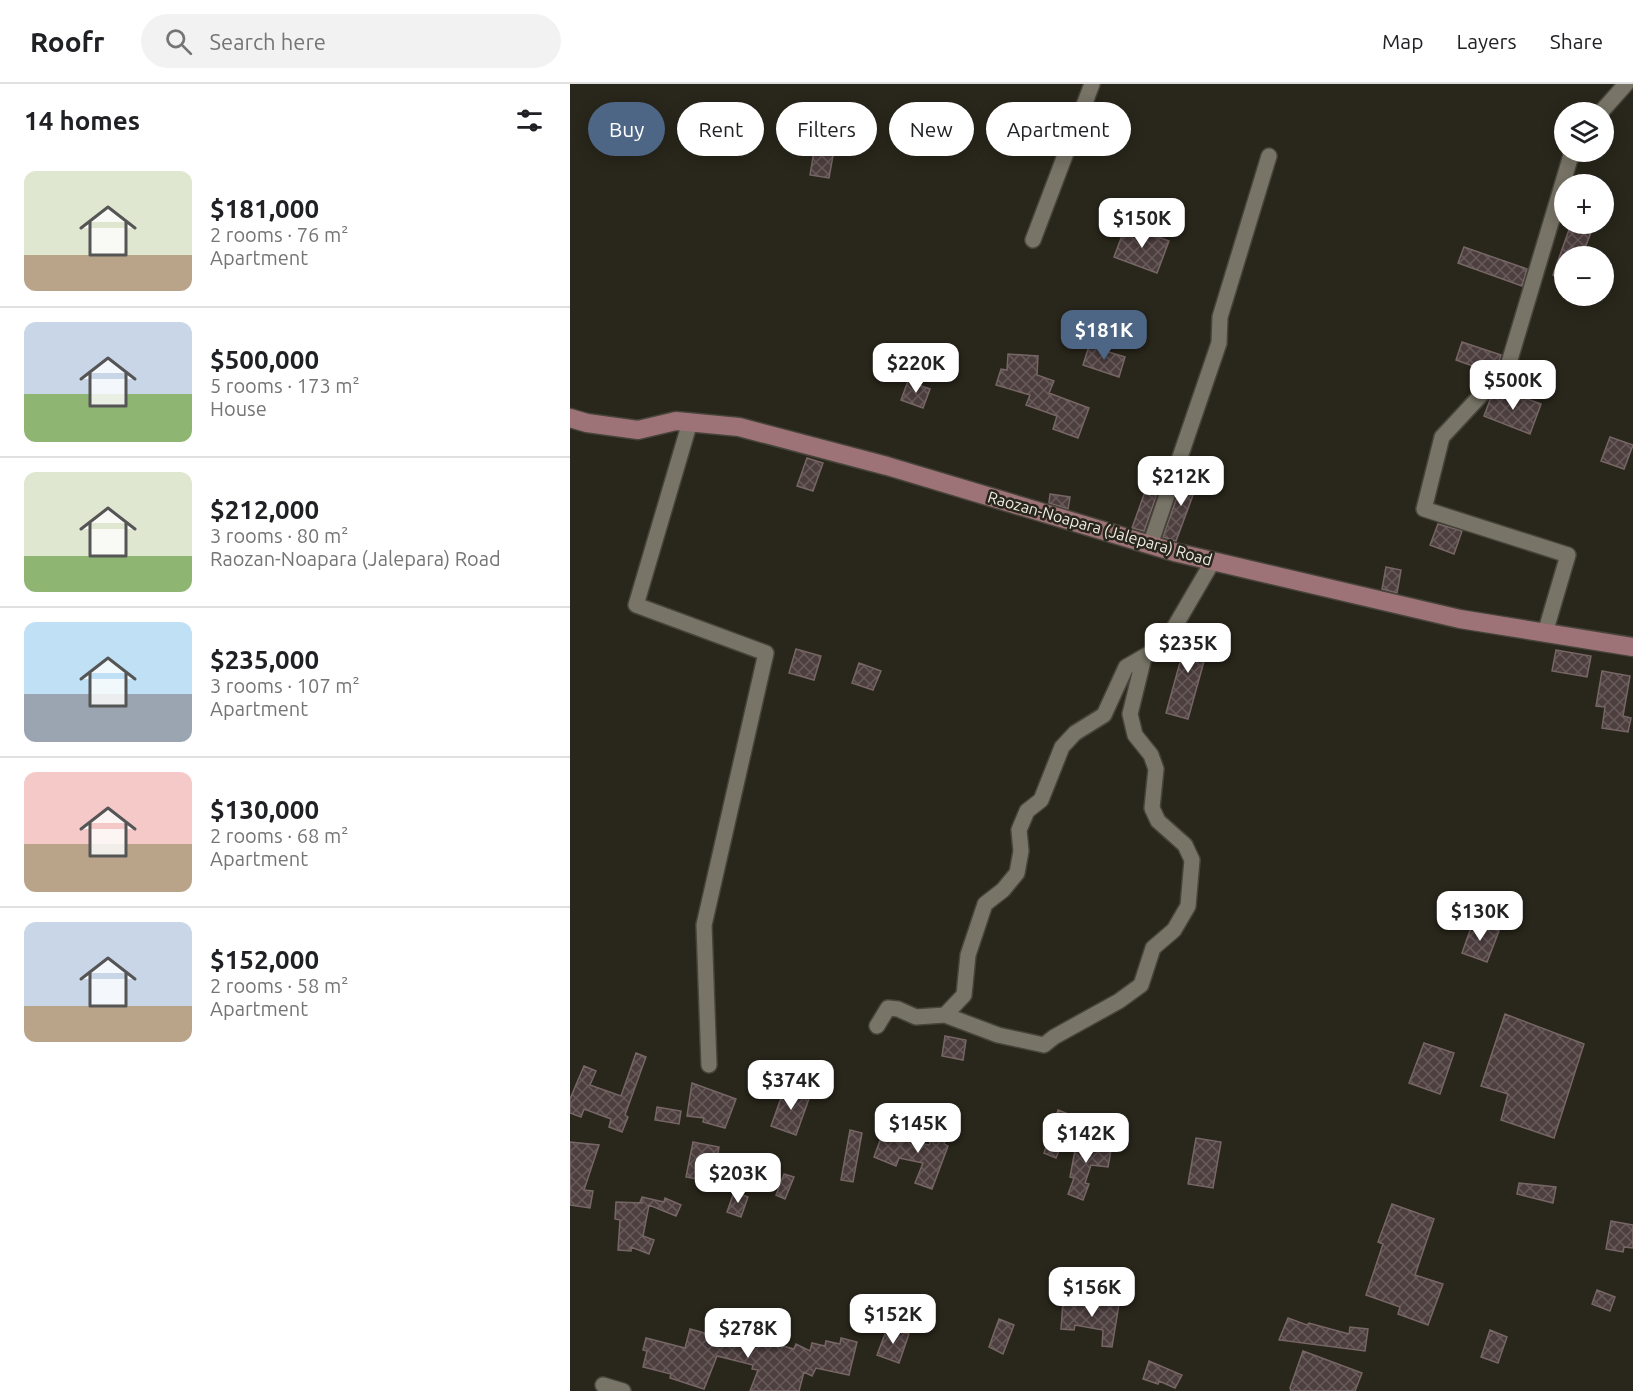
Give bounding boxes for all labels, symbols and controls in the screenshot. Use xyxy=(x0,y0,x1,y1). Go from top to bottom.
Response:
search box xyxy=(141,14,561,68)
icon: search xyxy=(162,25,195,58)
text: Roofr xyxy=(30,26,105,57)
text: Search here xyxy=(210,29,326,54)
text: Map xyxy=(1382,29,1423,53)
text: Layers xyxy=(1456,29,1517,53)
text: Share xyxy=(1550,29,1603,53)
chip: Buy xyxy=(588,102,665,156)
chip: Rent xyxy=(677,102,764,156)
chip: Filters xyxy=(776,102,877,156)
chip: New xyxy=(889,102,974,156)
chip: Apartment xyxy=(986,102,1131,156)
map controls xyxy=(1554,102,1614,306)
button: layers xyxy=(1554,102,1614,162)
icon: filters xyxy=(513,104,546,137)
text: 14 homes xyxy=(24,106,140,135)
button: + xyxy=(1554,174,1614,234)
text: $181,000 xyxy=(210,194,319,223)
icon: home xyxy=(72,195,144,267)
pin: $150K xyxy=(1100,198,1184,249)
text: $150K xyxy=(1113,206,1171,229)
text: 2 rooms · 76 m² xyxy=(210,223,348,246)
text: Apartment xyxy=(210,246,308,269)
button: − xyxy=(1554,246,1614,306)
pin: $181K xyxy=(1062,310,1146,361)
text: $181K xyxy=(1075,318,1133,341)
pin: $220K xyxy=(874,343,958,394)
text: $500,000 xyxy=(210,345,319,374)
icon: home xyxy=(72,346,144,418)
text: $220K xyxy=(887,351,945,374)
pin: $500K xyxy=(1471,360,1555,411)
text: $500K xyxy=(1484,368,1542,391)
text: 5 rooms · 173 m² xyxy=(210,374,360,397)
text: House xyxy=(210,397,267,420)
pin: $212K xyxy=(1139,456,1223,507)
text: $212K xyxy=(1152,464,1210,487)
street label: Raozan-Noapara (Jalepara) Road xyxy=(985,487,1214,570)
text: $212,000 xyxy=(210,495,319,524)
icon: home xyxy=(72,496,144,568)
text: 3 rooms · 80 m² xyxy=(210,524,348,547)
text: Raozan-Noapara (Jalepara) Road xyxy=(210,547,501,570)
pin: $235K xyxy=(1146,623,1230,674)
text: $235K xyxy=(1159,631,1217,654)
text: $235,000 xyxy=(210,645,319,674)
icon: home xyxy=(72,646,144,718)
text: 3 rooms · 107 m² xyxy=(210,674,360,697)
text: Apartment xyxy=(210,697,308,720)
text: $130,000 xyxy=(210,795,319,824)
icon: home xyxy=(72,796,144,868)
text: 2 rooms · 68 m² xyxy=(210,824,348,847)
text: Apartment xyxy=(210,847,308,870)
pin: $130K xyxy=(1438,891,1522,942)
text: $130K xyxy=(1451,899,1509,922)
text: $152,000 xyxy=(210,945,319,974)
icon: home xyxy=(72,946,144,1018)
text: 2 rooms · 58 m² xyxy=(210,974,348,997)
text: Apartment xyxy=(210,997,308,1020)
pin: $374K xyxy=(749,1060,833,1111)
text: $374K xyxy=(762,1068,820,1091)
pin: $145K xyxy=(876,1103,960,1154)
text: $145K xyxy=(889,1111,947,1134)
pin: $142K xyxy=(1044,1113,1128,1164)
text: $142K xyxy=(1057,1121,1115,1144)
pin: $203K xyxy=(696,1153,780,1204)
text: $203K xyxy=(709,1161,767,1184)
pin: $156K xyxy=(1050,1267,1134,1318)
text: $156K xyxy=(1063,1275,1121,1298)
pin: $152K xyxy=(851,1294,935,1345)
text: $152K xyxy=(864,1302,922,1325)
pin: $278K xyxy=(706,1308,790,1359)
text: $278K xyxy=(719,1316,777,1339)

